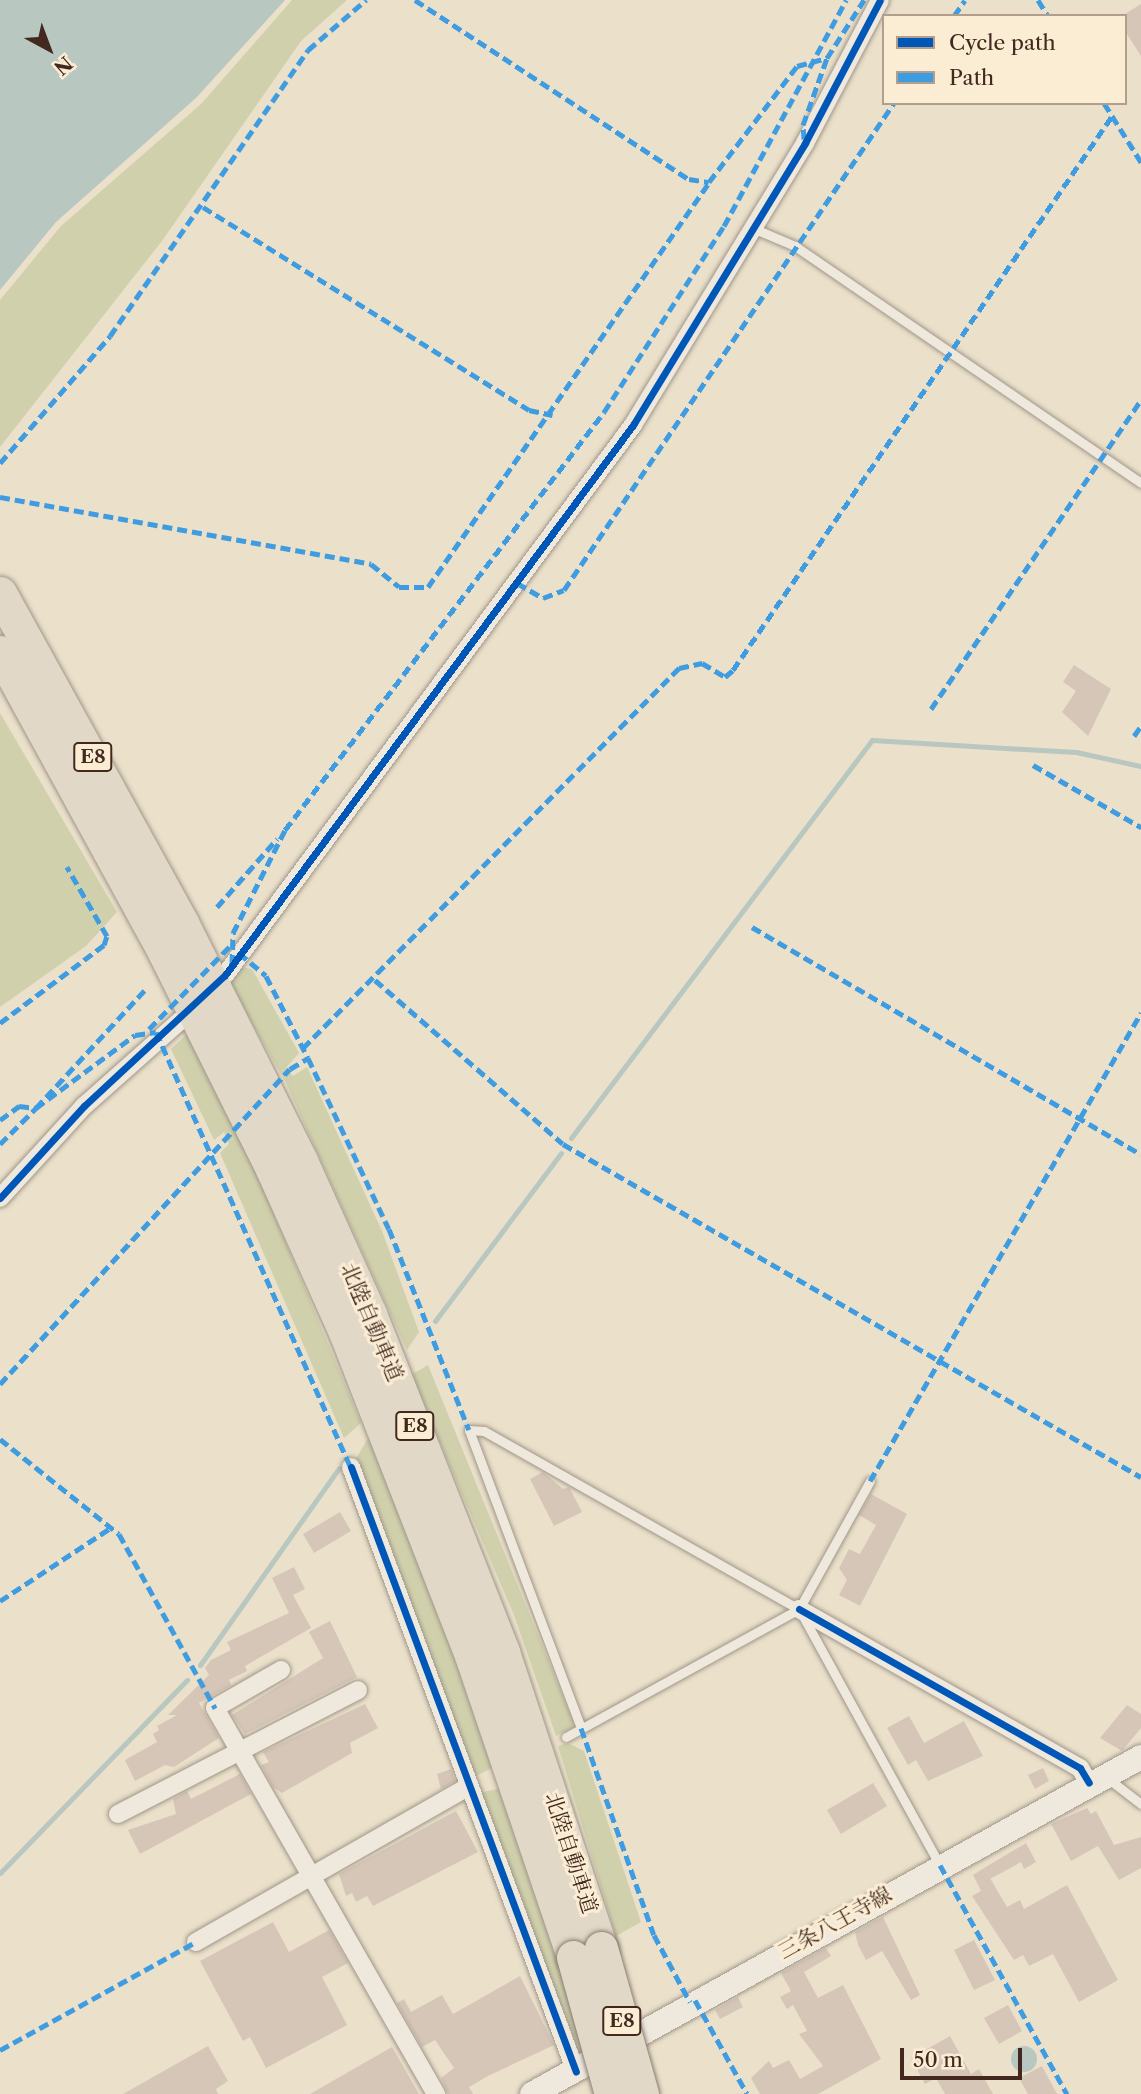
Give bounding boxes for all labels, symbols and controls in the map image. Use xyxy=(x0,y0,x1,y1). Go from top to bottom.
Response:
north arrow xyxy=(14,14,84,84)
legend xyxy=(882,14,1127,105)
text: Cycle path xyxy=(949,30,1056,55)
text: N xyxy=(49,51,77,79)
text: Path xyxy=(949,65,994,90)
road number: E8 xyxy=(72,742,114,772)
street label: 北陸自動車道 xyxy=(336,1259,408,1385)
road number: E8 xyxy=(394,1410,436,1442)
street label: 北陸自動車道 xyxy=(540,1789,602,1917)
street label: 三条八王寺線 xyxy=(774,1881,896,1965)
road number: E8 xyxy=(601,2006,643,2036)
scale bar xyxy=(903,2035,1026,2078)
text: 50 m xyxy=(913,2047,963,2072)

